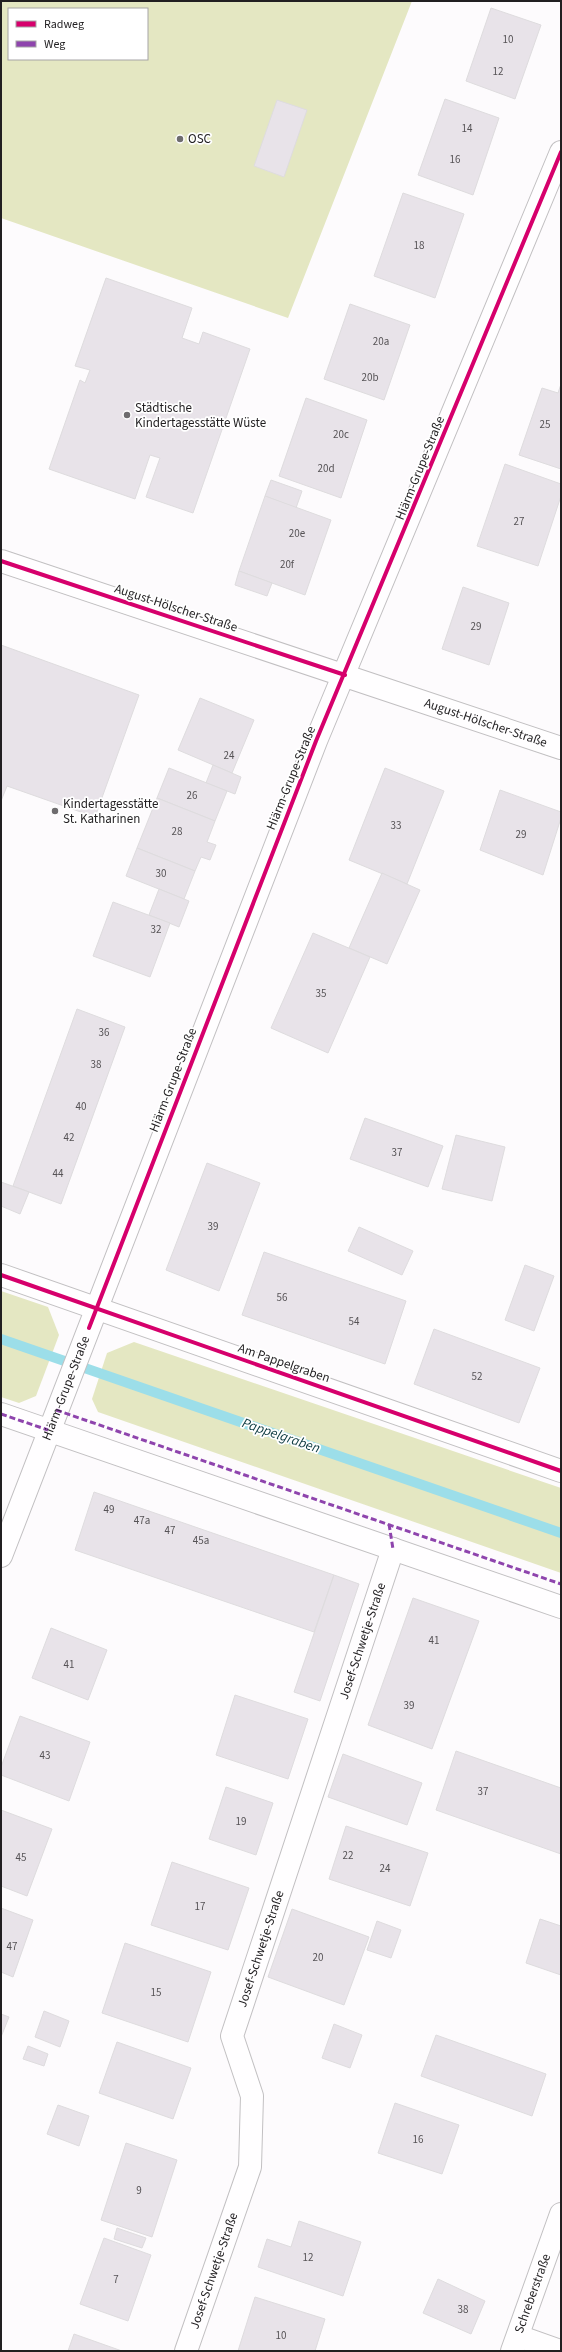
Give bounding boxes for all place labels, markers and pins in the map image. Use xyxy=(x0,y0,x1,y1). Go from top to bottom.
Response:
place label: OSC xyxy=(188,130,211,148)
marker: OSC xyxy=(175,134,185,144)
place label: Städtische Kindertagesstätte Wüste xyxy=(135,399,266,432)
marker: Städtische Kindertagesstätte Wüste xyxy=(122,410,132,420)
place label: Kindertagesstätte St. Katharinen xyxy=(63,795,158,828)
marker: Kindertagesstätte St. Katharinen xyxy=(50,806,60,816)

